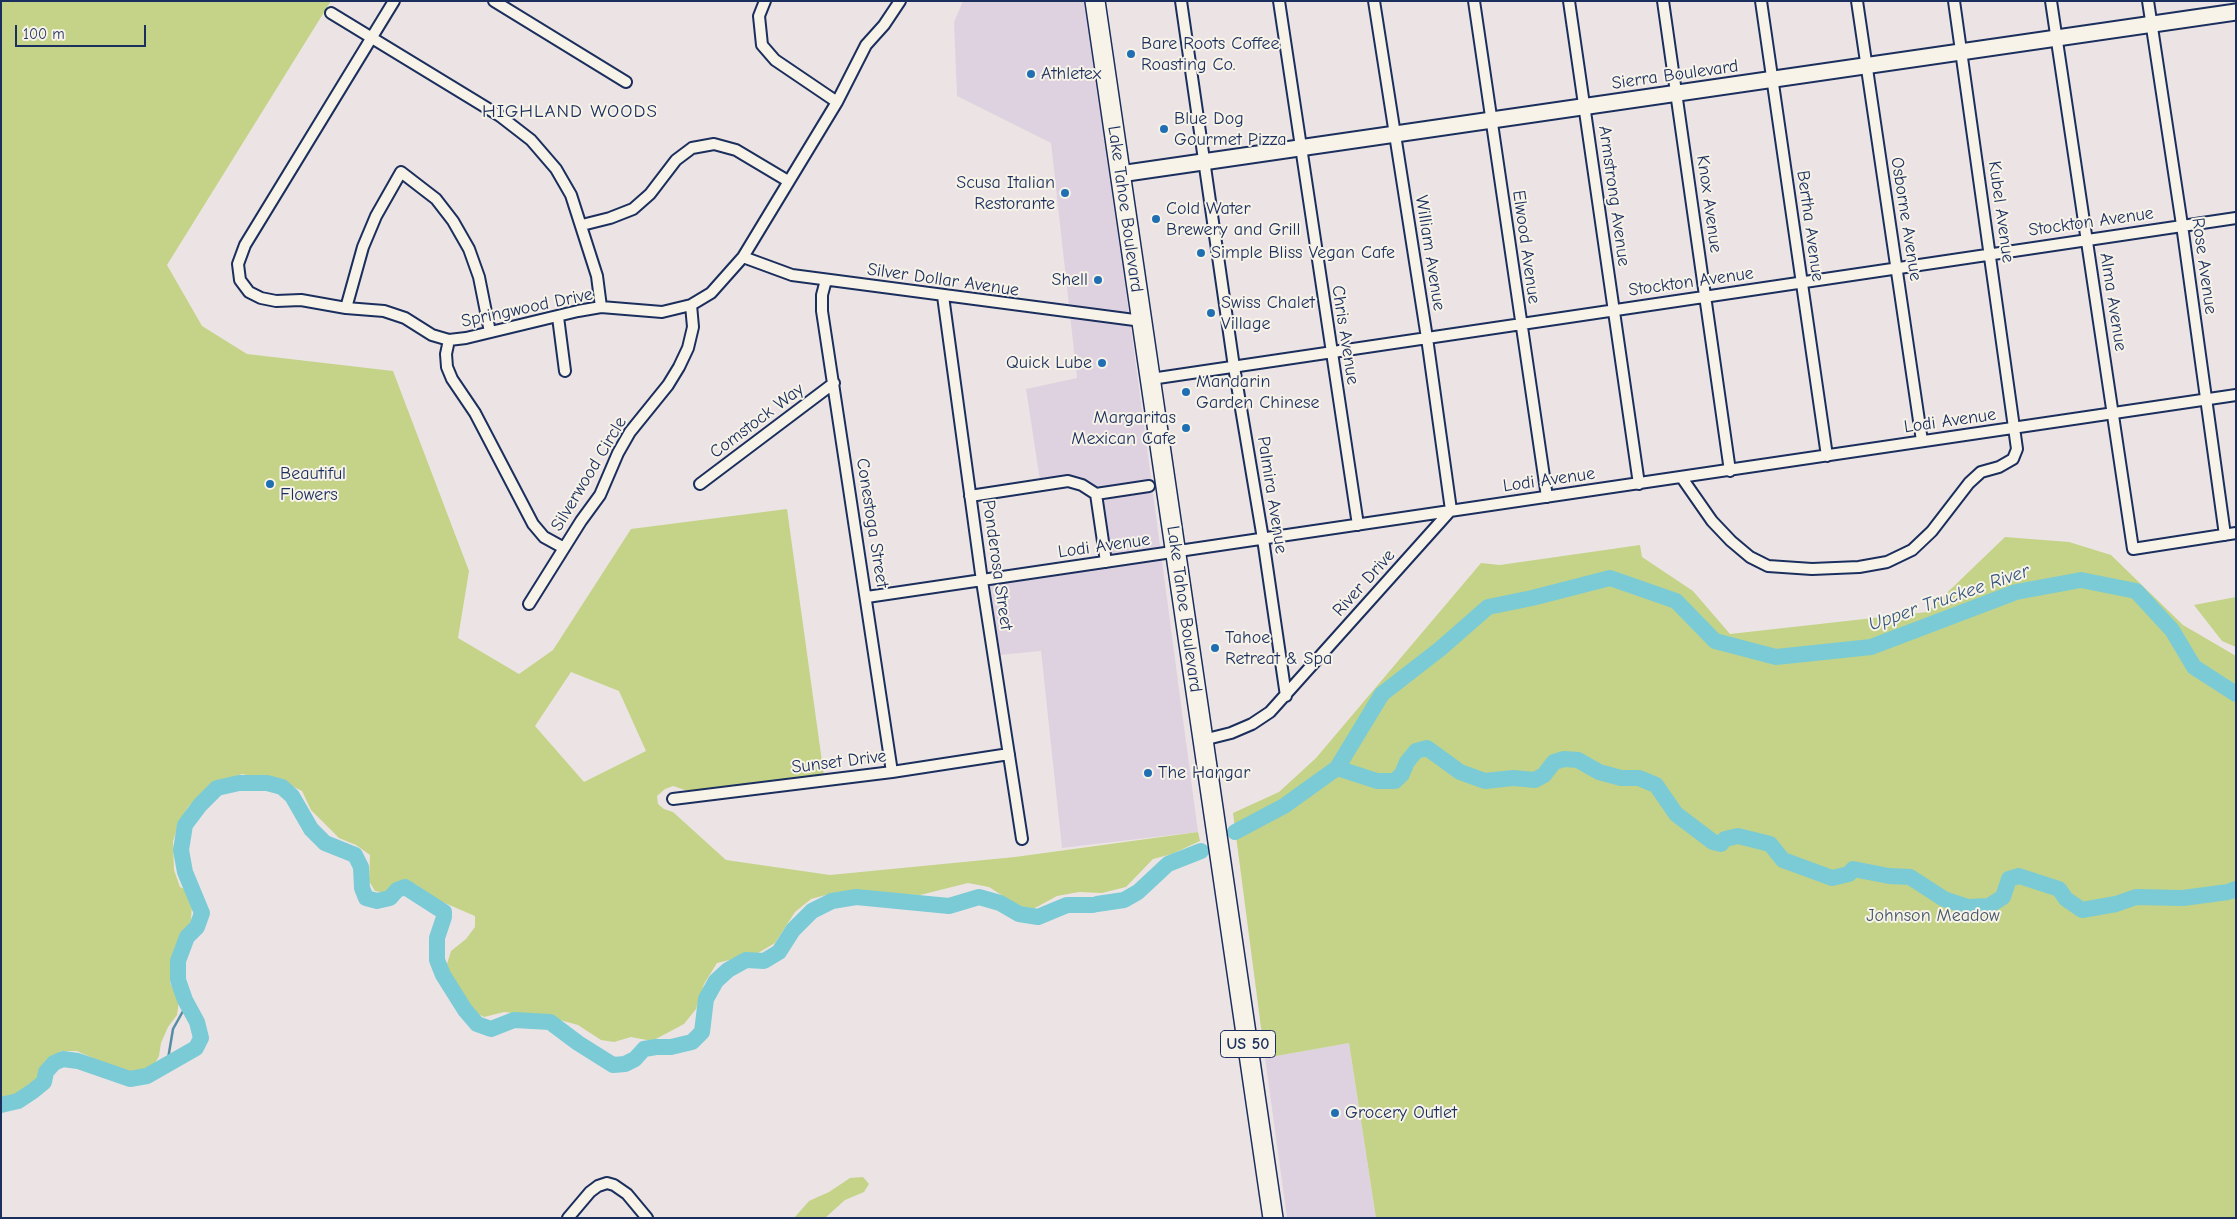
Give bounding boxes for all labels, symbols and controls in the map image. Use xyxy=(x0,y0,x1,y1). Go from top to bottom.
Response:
scale bar xyxy=(18,15,149,47)
text: 100 m xyxy=(23,25,65,43)
place label: Bare Roots Coffee Roasting Co. xyxy=(1141,33,1280,76)
marker: Bare Roots Coffee Roasting Co. xyxy=(1125,48,1137,60)
street label: Sierra Boulevard xyxy=(1610,55,1740,95)
place label: Athletex xyxy=(1041,63,1101,85)
marker: Athletex xyxy=(1025,68,1037,80)
district label: HIGHLAND WOODS xyxy=(480,101,660,123)
place label: Blue Dog Gourmet Pizza xyxy=(1174,108,1286,150)
marker: Blue Dog Gourmet Pizza xyxy=(1158,123,1170,135)
street label: Lake Tahoe Boulevard xyxy=(1103,124,1147,294)
street label: Armstrong Avenue xyxy=(1593,124,1635,268)
street label: Knox Avenue xyxy=(1691,154,1727,254)
street label: Osborne Avenue xyxy=(1886,156,1926,282)
street label: Kubel Avenue xyxy=(1983,160,2019,264)
street label: Bertha Avenue xyxy=(1791,169,1829,283)
place label: Scusa Italian Restorante xyxy=(956,172,1055,214)
marker: Scusa Italian Restorante xyxy=(1059,187,1071,199)
street label: Elwood Avenue xyxy=(1507,189,1545,305)
street label: William Avenue xyxy=(1410,194,1450,312)
place label: Cold Water Brewery and Grill xyxy=(1166,198,1300,240)
street label: Stockton Avenue xyxy=(2027,203,2155,241)
marker: Cold Water Brewery and Grill xyxy=(1150,213,1162,225)
street label: Rose Avenue xyxy=(2187,216,2221,316)
place label: Simple Bliss Vegan Cafe xyxy=(1211,242,1395,264)
marker: Simple Bliss Vegan Cafe xyxy=(1195,247,1207,259)
street label: Alma Avenue xyxy=(2095,251,2131,353)
street label: Silver Dollar Avenue xyxy=(866,259,1020,301)
street label: Stockton Avenue xyxy=(1627,263,1755,301)
place label: Shell xyxy=(1052,269,1088,291)
marker: Shell xyxy=(1092,274,1104,286)
street label: Springwood Drive xyxy=(459,284,595,332)
street label: Chris Avenue xyxy=(1326,284,1364,386)
place label: Swiss Chalet Village xyxy=(1221,292,1315,334)
marker: Swiss Chalet Village xyxy=(1205,307,1217,319)
place label: Quick Lube xyxy=(1006,352,1092,374)
marker: Quick Lube xyxy=(1096,357,1108,369)
place label: Mandarin Garden Chinese xyxy=(1196,371,1320,414)
street label: Comstock Way xyxy=(706,379,808,463)
marker: Mandarin Garden Chinese xyxy=(1180,386,1192,398)
street label: Lodi Avenue xyxy=(1903,404,1997,438)
place label: Margaritas Mexican Cafe xyxy=(1071,407,1176,449)
street label: Silverwood Circle xyxy=(546,413,632,535)
marker: Margaritas Mexican Cafe xyxy=(1180,422,1192,434)
street label: Palmira Avenue xyxy=(1252,435,1292,555)
street label: Conestoga Street xyxy=(851,457,893,589)
place label: Beautiful Flowers xyxy=(280,463,346,506)
street label: Lodi Avenue xyxy=(1502,463,1596,497)
marker: Beautiful Flowers xyxy=(264,478,276,490)
street label: Ponderosa Street xyxy=(977,498,1017,632)
street label: Lake Tahoe Boulevard xyxy=(1162,524,1206,694)
street label: Lodi Avenue xyxy=(1057,529,1151,563)
street label: River Drive xyxy=(1328,545,1400,621)
water label: Upper Truckee River xyxy=(1866,560,2032,636)
place label: Tahoe Retreat & Spa xyxy=(1225,627,1332,670)
marker: Tahoe Retreat & Spa xyxy=(1209,642,1221,654)
street label: Sunset Drive xyxy=(790,745,888,779)
place label: The Hangar xyxy=(1158,762,1250,784)
marker: The Hangar xyxy=(1142,767,1154,779)
park label: Johnson Meadow xyxy=(1866,905,2000,927)
road number: US 50 xyxy=(1220,1030,1276,1058)
place label: Grocery Outlet xyxy=(1345,1102,1457,1124)
marker: Grocery Outlet xyxy=(1329,1107,1341,1119)

